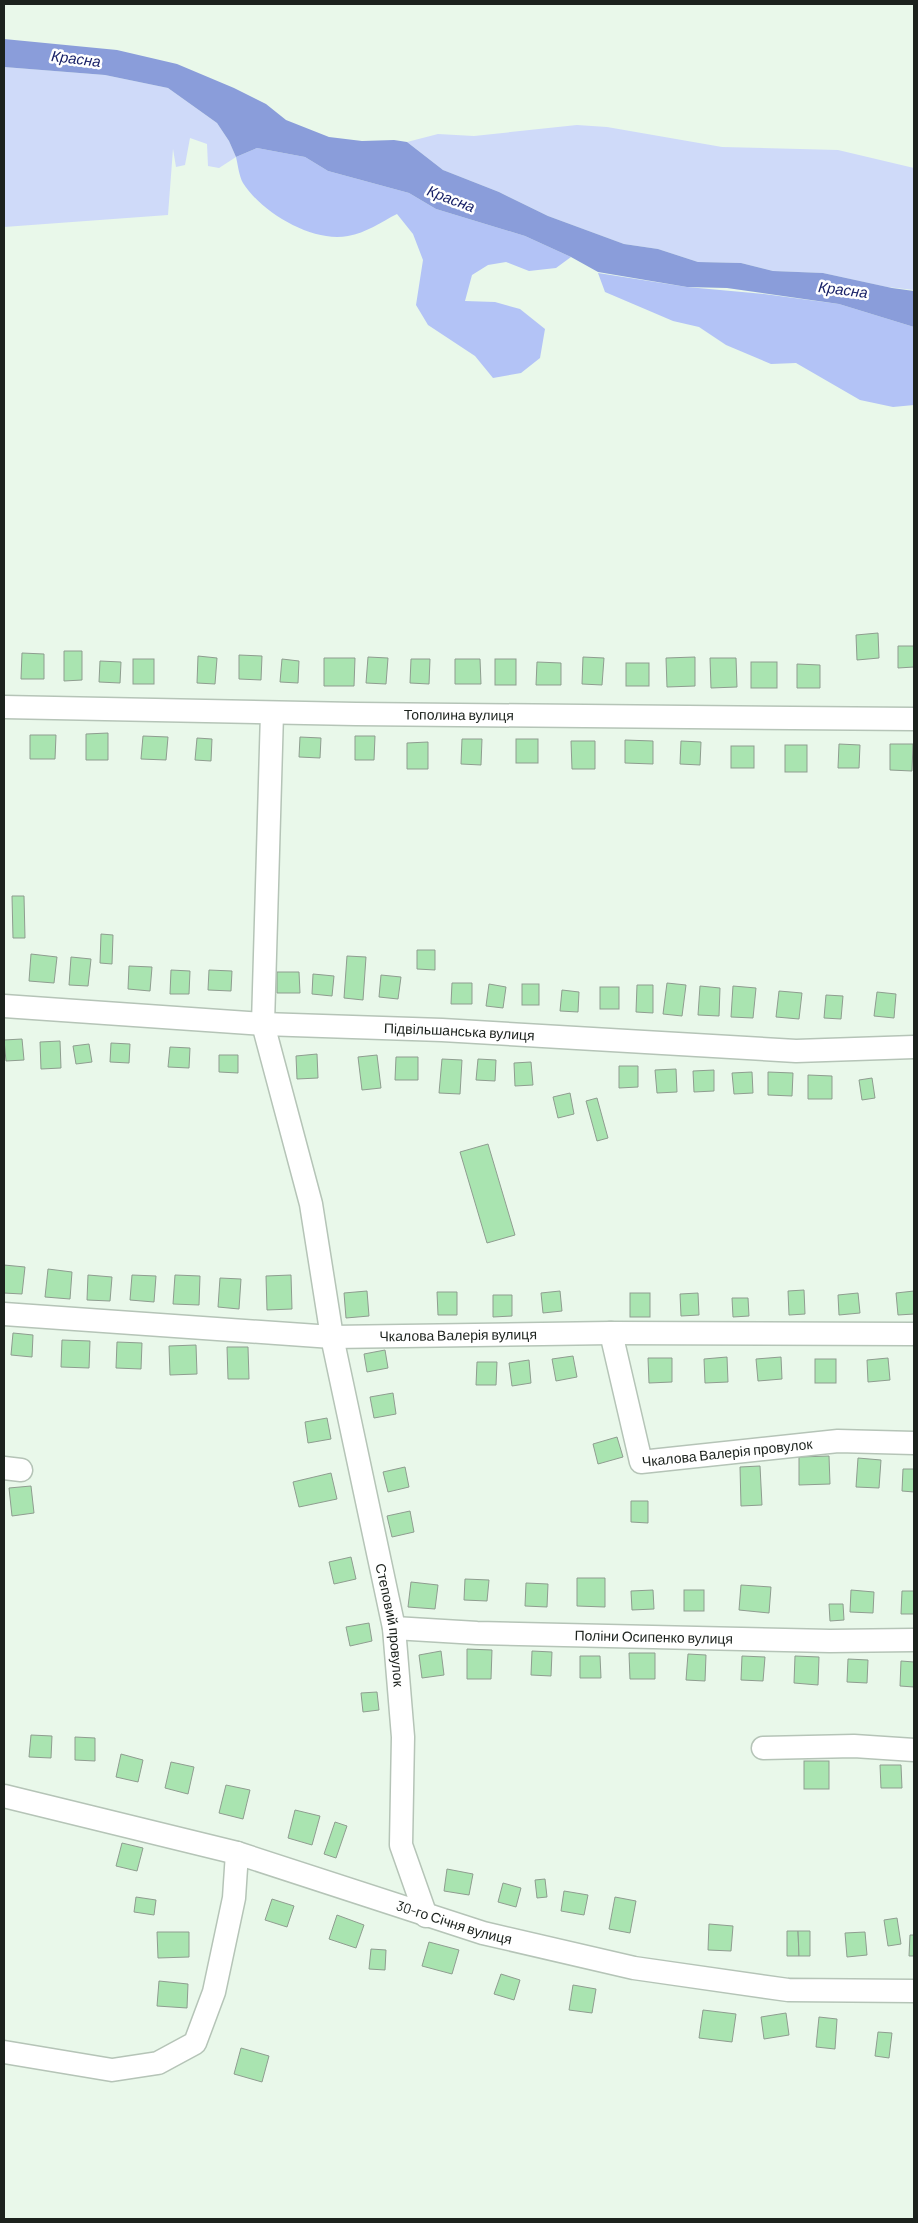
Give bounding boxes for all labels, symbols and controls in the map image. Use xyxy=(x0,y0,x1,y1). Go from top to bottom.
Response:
water label: Красна xyxy=(50,46,102,70)
water label: Красна xyxy=(425,181,478,215)
water label: Красна xyxy=(817,277,869,301)
street label: Тополина вулиця xyxy=(404,705,514,723)
street label: Підвільшанська вулиця xyxy=(384,1019,535,1043)
street label: Чкалова Валерія вулиця xyxy=(379,1325,537,1344)
street label: Чкалова Валерія провулок xyxy=(641,1435,814,1470)
street label: Степовий провулок xyxy=(372,1562,408,1688)
street label: Поліни Осипенко вулиця xyxy=(574,1626,733,1647)
street label: 30-го Січня вулиця xyxy=(394,1896,514,1947)

